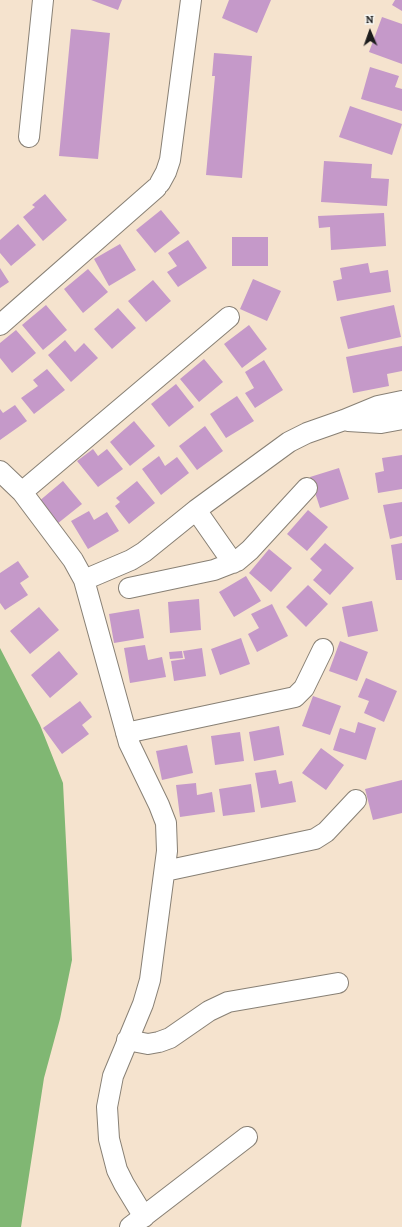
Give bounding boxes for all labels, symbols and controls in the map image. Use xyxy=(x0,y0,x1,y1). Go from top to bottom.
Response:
north arrow xyxy=(350,12,390,52)
text: N xyxy=(365,12,374,27)

